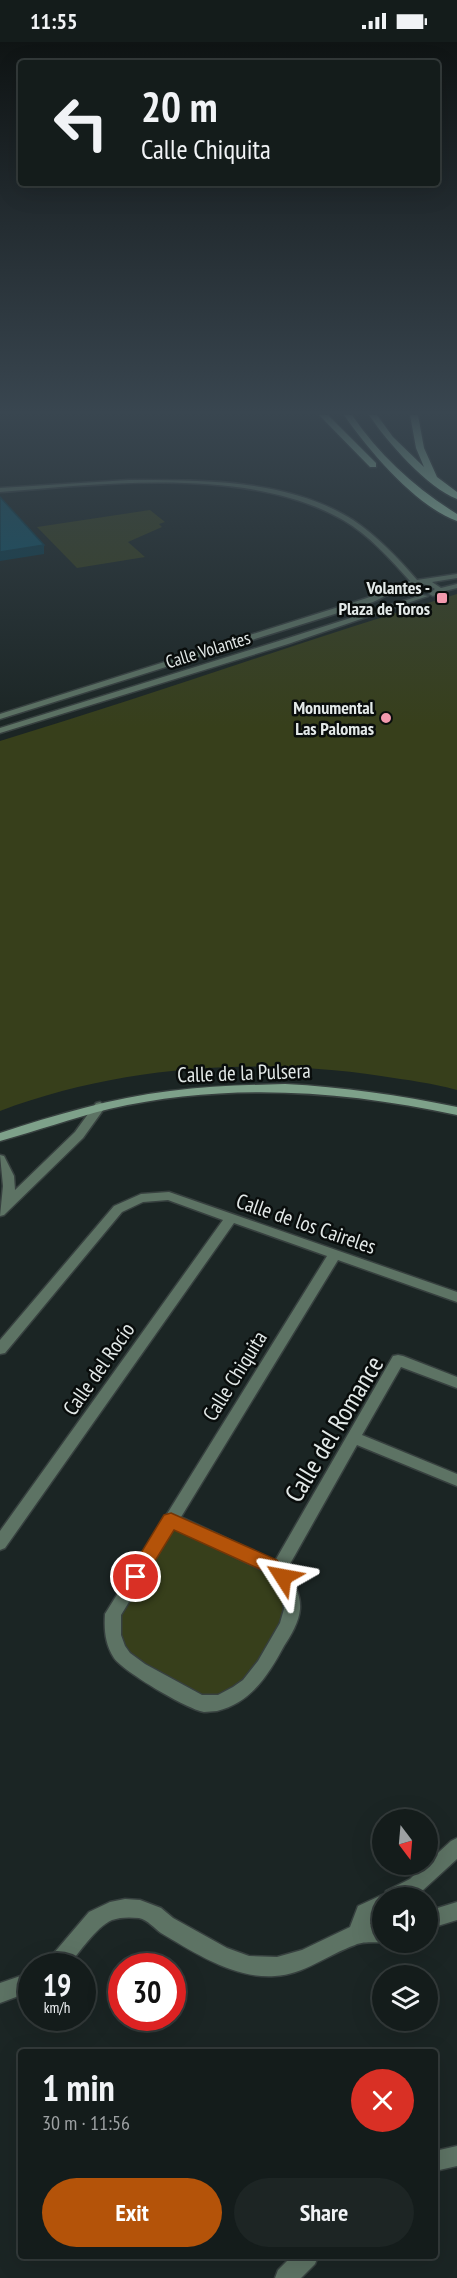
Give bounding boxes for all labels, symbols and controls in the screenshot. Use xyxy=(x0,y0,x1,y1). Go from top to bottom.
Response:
text: 11:55 xyxy=(30,7,78,35)
text: 20 m xyxy=(141,79,218,134)
icon: left xyxy=(42,84,120,162)
text: Calle Chiquita xyxy=(141,132,271,166)
place label: Volantes - Plaza de Toros xyxy=(339,576,430,620)
marker: Volantes - Plaza de Toros xyxy=(435,591,449,605)
street label: Calle Volantes xyxy=(163,626,253,673)
place label: Monumental Las Palomas xyxy=(293,696,375,740)
marker: Monumental Las Palomas xyxy=(379,711,393,725)
street label: Calle de la Pulsera xyxy=(177,1057,311,1088)
street label: Calle de los Caireles xyxy=(233,1187,379,1260)
street label: Calle del Rocío xyxy=(57,1317,140,1420)
street label: Calle Chiquita xyxy=(196,1326,273,1426)
street label: Calle del Romance xyxy=(277,1350,390,1508)
position arrow xyxy=(251,1545,315,1609)
pin xyxy=(110,1551,161,1602)
icon: arrive xyxy=(119,1560,152,1593)
north arrow xyxy=(372,1809,438,1875)
map controls xyxy=(372,1809,438,2031)
button: sound xyxy=(372,1887,438,1953)
speed limit sign: 30 xyxy=(108,1953,186,2031)
text: 19 xyxy=(43,1965,71,2004)
button: layers xyxy=(372,1965,438,2031)
text: km/h xyxy=(44,1998,70,2017)
text: 1 min xyxy=(42,2064,115,2111)
button: close xyxy=(351,2069,414,2132)
text: 30 m · 11:56 xyxy=(42,2110,130,2136)
button: Exit xyxy=(42,2178,222,2247)
button: Share xyxy=(234,2178,414,2247)

